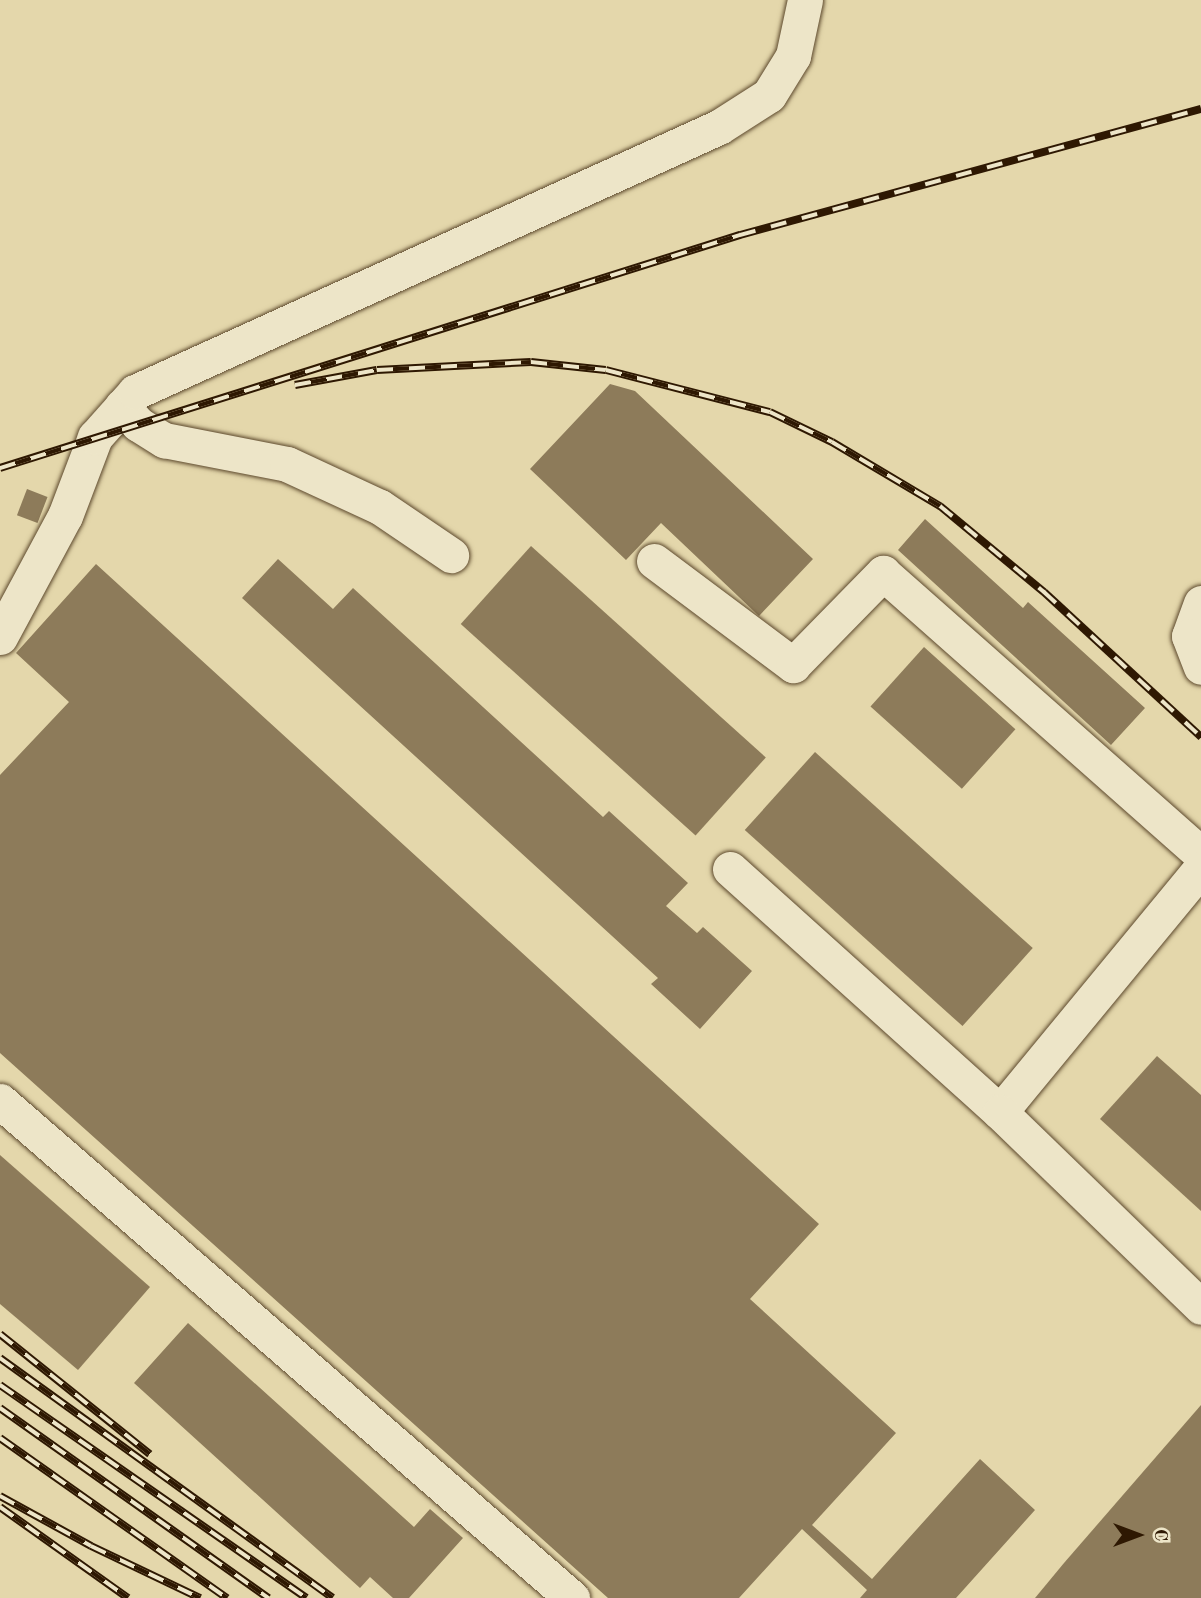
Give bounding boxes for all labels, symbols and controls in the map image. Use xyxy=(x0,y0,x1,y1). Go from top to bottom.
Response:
north arrow xyxy=(1103,1500,1173,1570)
text: С xyxy=(1150,1529,1169,1541)

